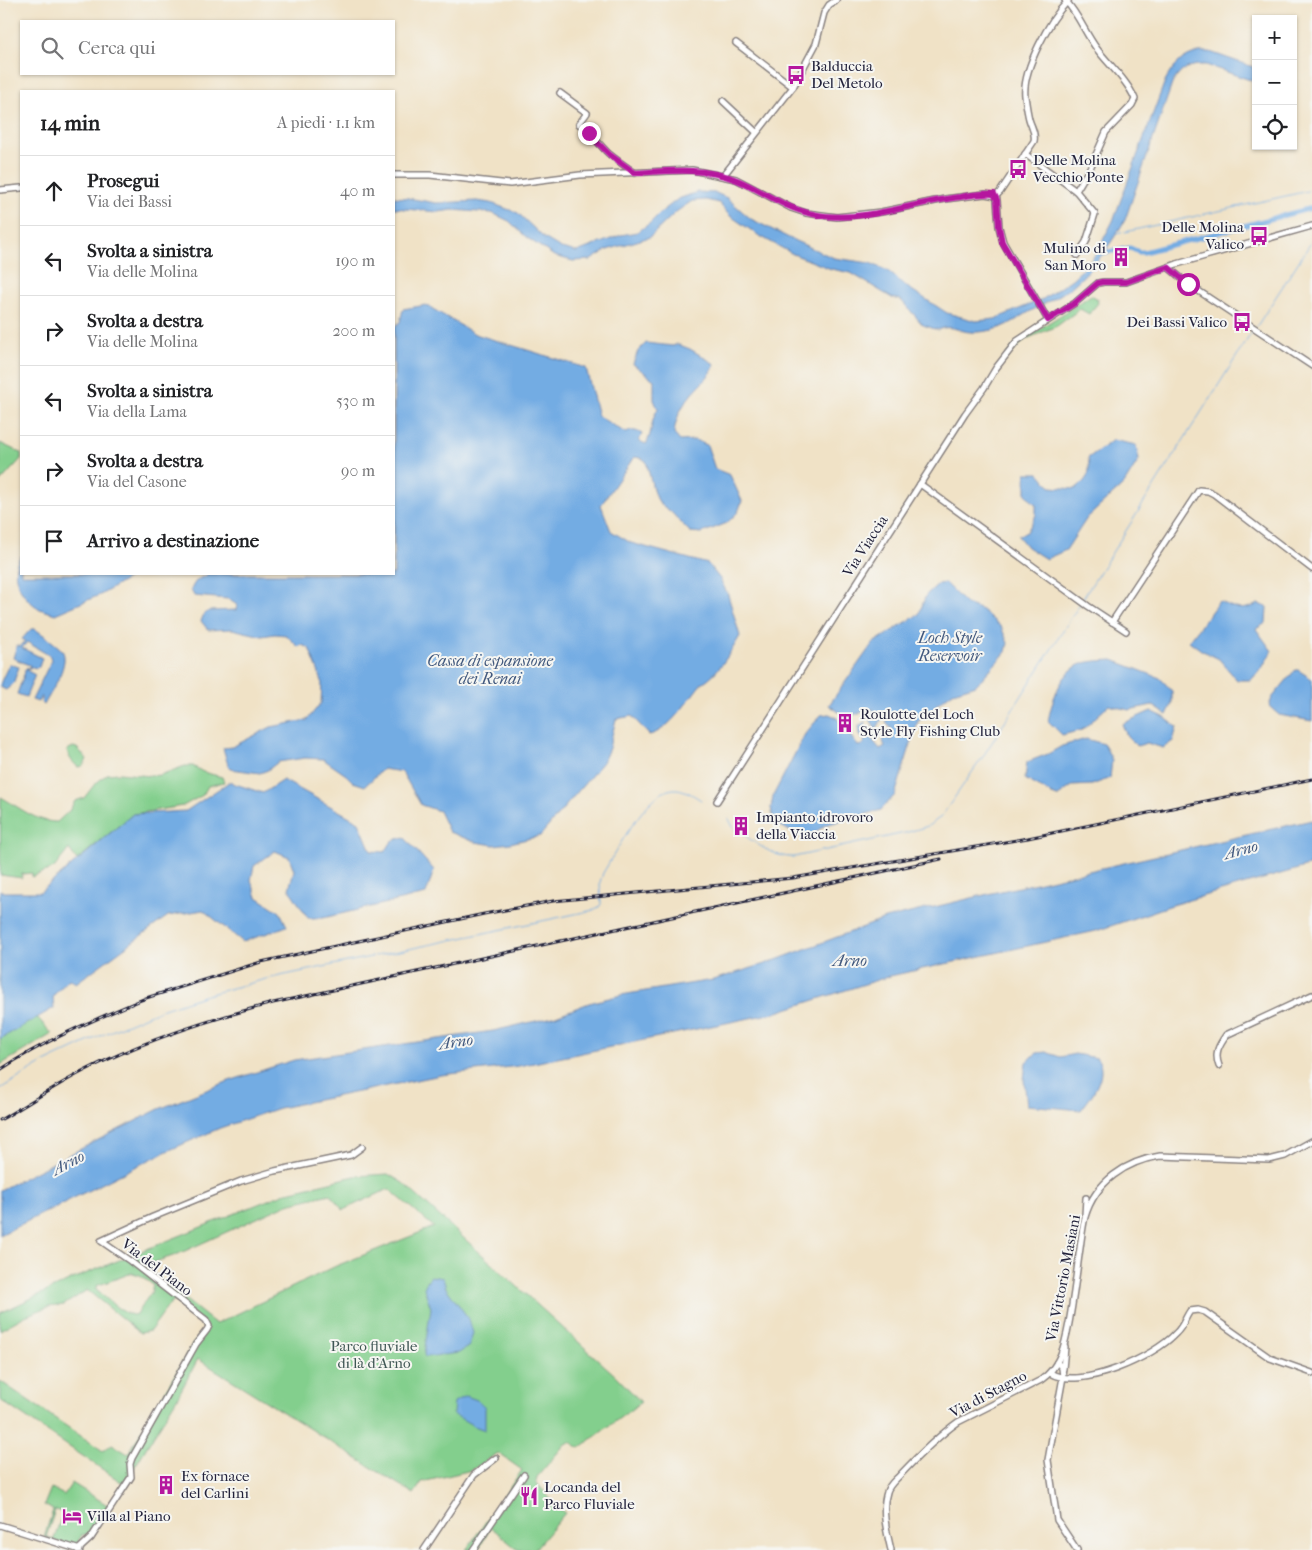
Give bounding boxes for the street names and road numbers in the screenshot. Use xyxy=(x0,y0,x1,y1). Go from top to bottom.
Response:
street label: Via Viaccia xyxy=(838,511,892,581)
street label: Via Vittorio Masiani xyxy=(1042,1213,1084,1344)
street label: Via del Piano xyxy=(117,1234,196,1300)
street label: Via di Stagno xyxy=(946,1366,1030,1422)

